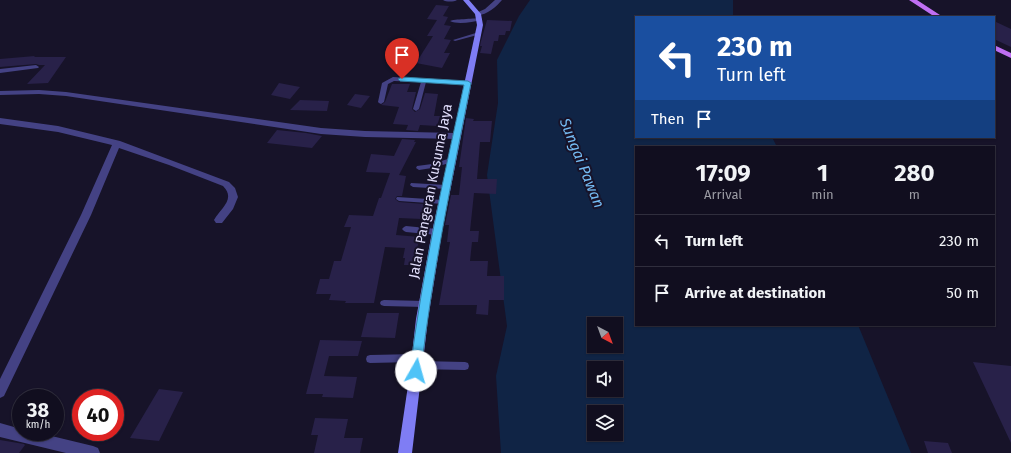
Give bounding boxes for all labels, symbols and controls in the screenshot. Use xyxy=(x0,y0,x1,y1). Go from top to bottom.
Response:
text: 230 m xyxy=(717,30,793,63)
icon: left xyxy=(651,32,703,84)
pin xyxy=(385,38,419,79)
icon: arrive xyxy=(391,44,413,66)
text: Turn left xyxy=(717,64,786,86)
street label: Jalan Pangeran Kusuma Jaya xyxy=(405,102,456,280)
icon: arrive xyxy=(693,108,715,130)
text: Then xyxy=(651,110,685,128)
water label: Sungai Pawan xyxy=(555,115,608,211)
text: 17:09 xyxy=(695,159,751,187)
text: 1 xyxy=(817,159,828,187)
text: 280 xyxy=(894,159,935,187)
text: Arrival xyxy=(704,187,742,202)
text: min xyxy=(811,187,834,202)
text: m xyxy=(909,187,920,202)
icon: left xyxy=(651,230,673,252)
text: Turn left xyxy=(685,232,743,250)
text: 230 m xyxy=(939,232,979,250)
icon: arrive xyxy=(651,282,673,304)
text: Arrive at destination xyxy=(685,284,826,302)
text: 50 m xyxy=(946,284,979,302)
north arrow xyxy=(587,317,623,353)
map controls xyxy=(587,317,623,441)
position arrow xyxy=(395,350,437,392)
button: sound xyxy=(587,361,623,397)
speed limit sign: 40 xyxy=(72,389,124,441)
text: 38 xyxy=(27,398,49,422)
button: layers xyxy=(587,405,623,441)
text: km/h xyxy=(26,419,50,431)

